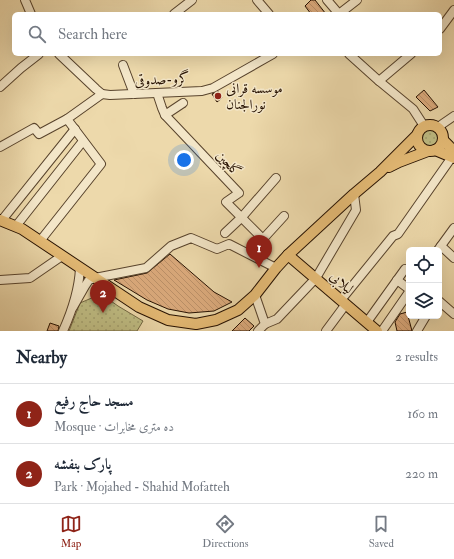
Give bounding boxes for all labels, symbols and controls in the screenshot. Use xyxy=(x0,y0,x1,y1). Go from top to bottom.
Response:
search box xyxy=(12,12,442,56)
icon: search xyxy=(26,23,48,45)
text: Search here xyxy=(58,25,127,44)
street label: گرو-صدوقی xyxy=(134,69,190,89)
place label: موسسه قرانی نورالجنان xyxy=(226,80,283,113)
marker: موسسه قرانی نورالجنان xyxy=(213,91,223,101)
street label: گلچین xyxy=(212,147,245,180)
your location xyxy=(174,150,194,170)
pin: 1 xyxy=(246,235,272,268)
map controls xyxy=(406,247,442,319)
button: locate xyxy=(406,247,442,283)
street label: لیلابی xyxy=(326,267,357,298)
pin: 2 xyxy=(90,280,116,313)
button: layers xyxy=(406,283,442,319)
text: Nearby xyxy=(16,347,67,368)
text: 2 results xyxy=(395,349,438,365)
text: مسجد حاج رفیع xyxy=(54,392,134,411)
text: 1 xyxy=(27,406,31,422)
text: 160 m xyxy=(407,406,438,422)
text: Mosque · ده متری مخابرات xyxy=(54,419,174,435)
text: پارک بنفشه xyxy=(54,455,111,474)
text: 2 xyxy=(26,466,32,482)
text: 220 m xyxy=(405,466,438,482)
text: Park · Mojahed - Shahid Mofatteh xyxy=(54,479,230,495)
tab: Map xyxy=(60,513,82,550)
tab: Directions xyxy=(202,513,249,550)
tab: Saved xyxy=(369,513,394,550)

